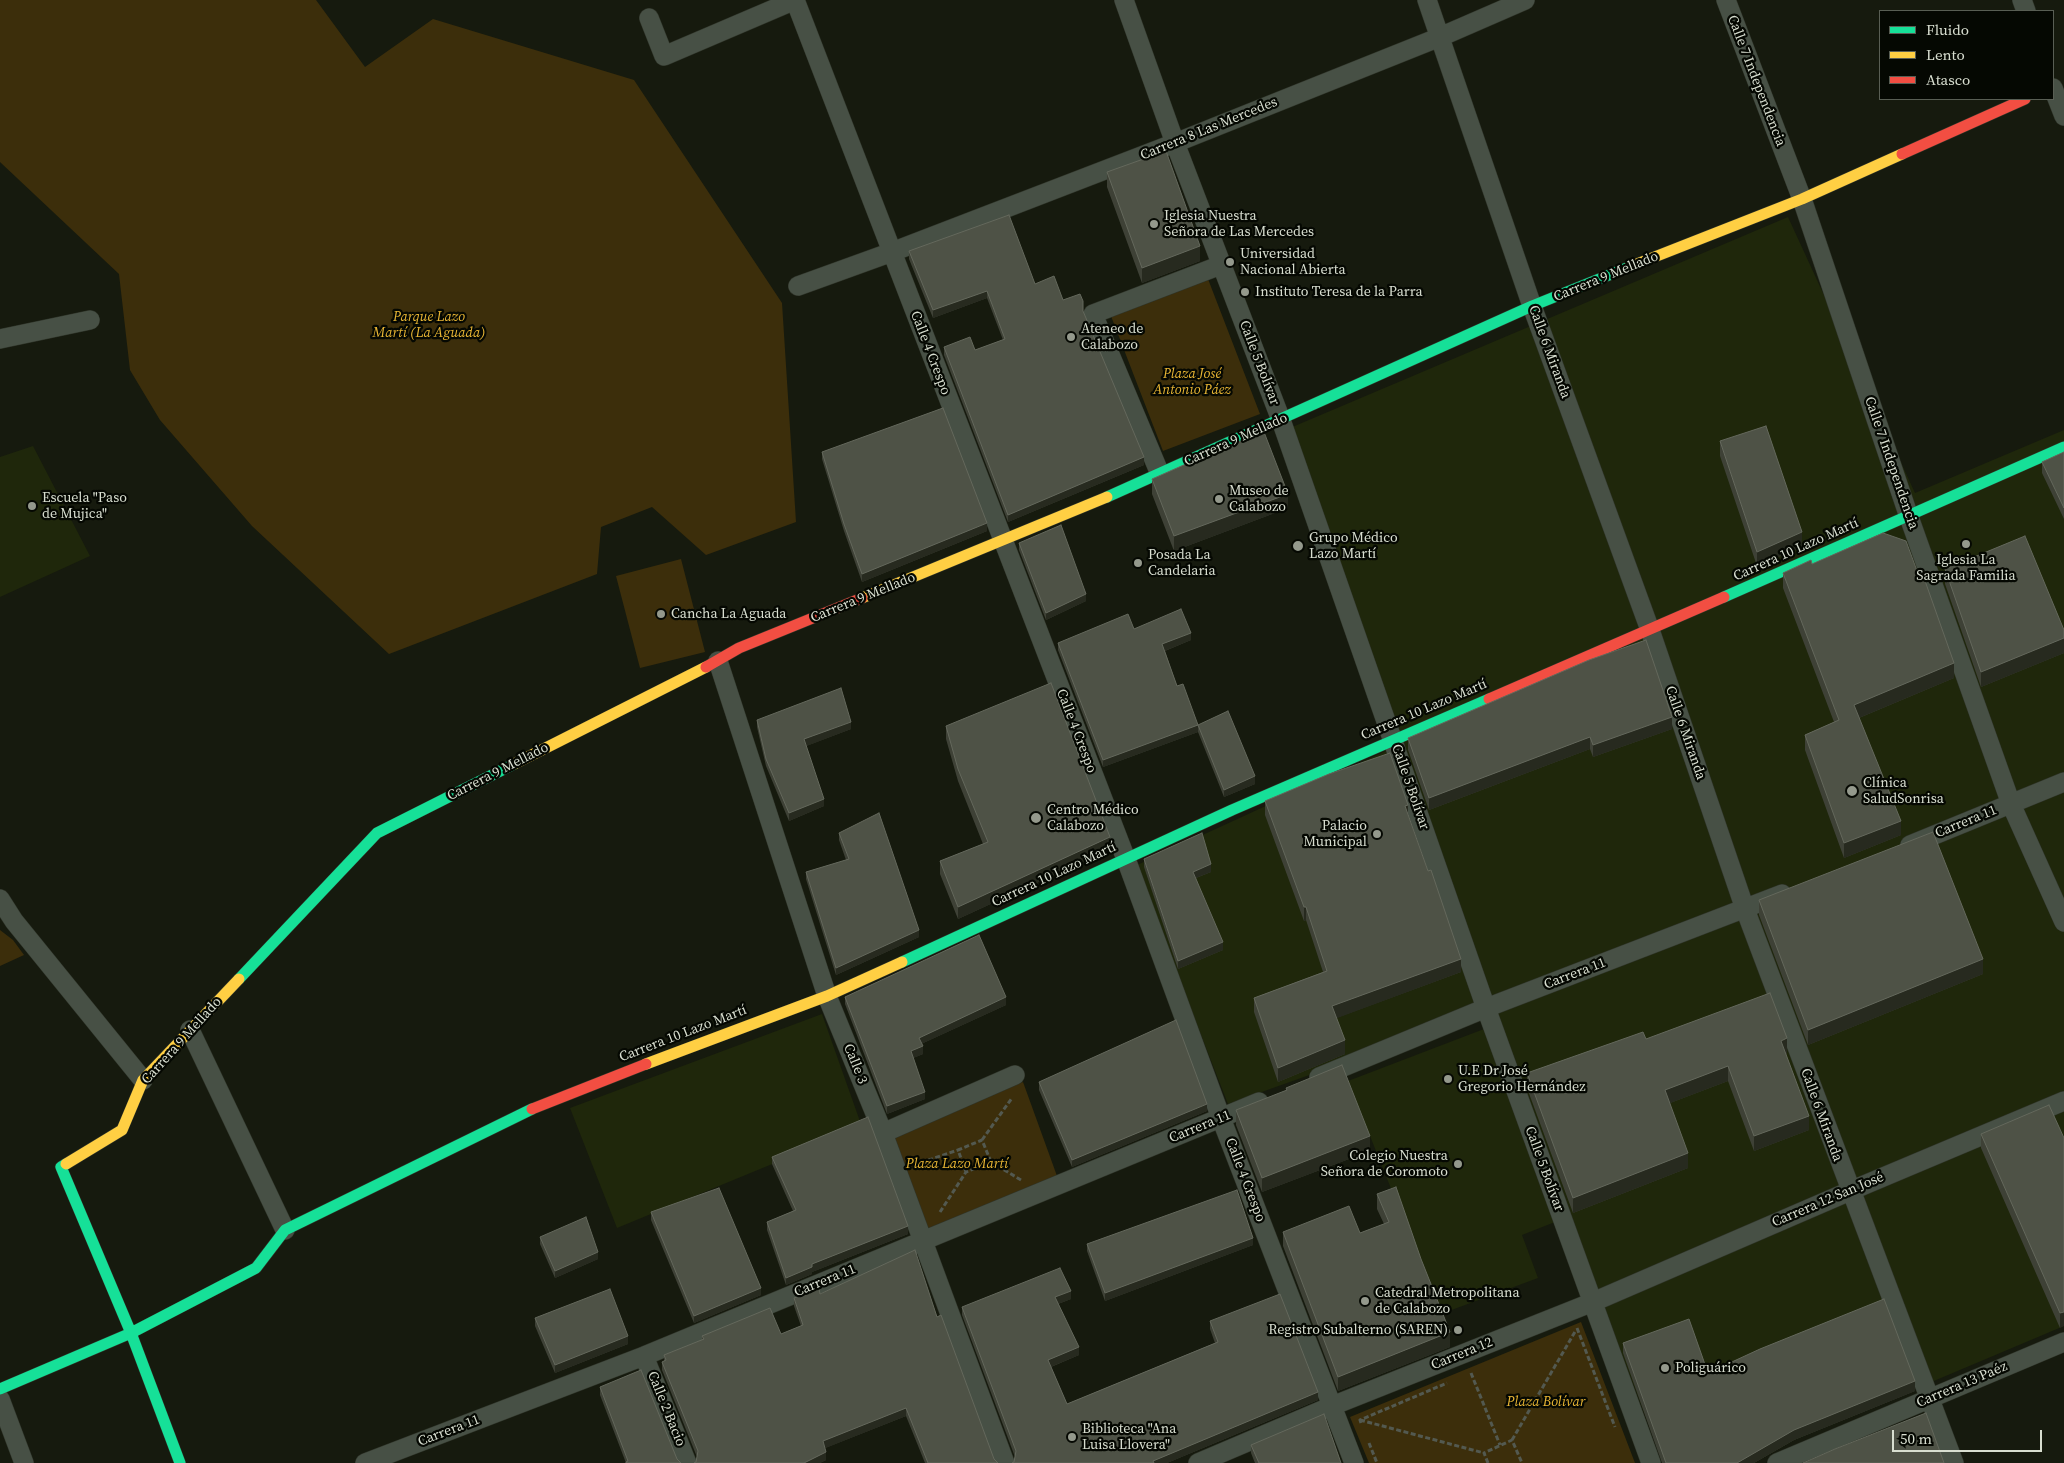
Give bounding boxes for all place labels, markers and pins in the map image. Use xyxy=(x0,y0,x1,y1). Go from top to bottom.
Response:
place label: Iglesia Nuestra Señora de Las Mercedes xyxy=(1164,208,1314,240)
marker: Iglesia Nuestra Señora de Las Mercedes xyxy=(1148,218,1160,230)
place label: Universidad Nacional Abierta xyxy=(1240,246,1346,278)
marker: Universidad Nacional Abierta xyxy=(1224,256,1236,268)
place label: Instituto Teresa de la Parra xyxy=(1255,284,1423,300)
marker: Instituto Teresa de la Parra xyxy=(1239,286,1251,298)
place label: Ateneo de Calabozo xyxy=(1081,321,1143,354)
marker: Ateneo de Calabozo xyxy=(1065,331,1077,343)
place label: Museo de Calabozo xyxy=(1229,483,1289,516)
place label: Escuela "Paso de Mujica" xyxy=(42,490,127,522)
marker: Museo de Calabozo xyxy=(1213,493,1225,505)
marker: Escuela "Paso de Mujica" xyxy=(26,500,38,512)
place label: Grupo Médico Lazo Martí xyxy=(1309,530,1398,562)
marker: Iglesia La Sagrada Familia xyxy=(1960,538,1972,550)
marker: Grupo Médico Lazo Martí xyxy=(1291,539,1305,553)
place label: Posada La Candelaria xyxy=(1148,547,1216,580)
place label: Iglesia La Sagrada Familia xyxy=(1916,552,2016,584)
marker: Posada La Candelaria xyxy=(1132,557,1144,569)
place label: Cancha La Aguada xyxy=(671,606,786,622)
marker: Cancha La Aguada xyxy=(655,608,667,620)
place label: Clínica SaludSonrisa xyxy=(1863,775,1944,808)
marker: Clínica SaludSonrisa xyxy=(1845,784,1859,798)
place label: Centro Médico Calabozo xyxy=(1047,802,1139,834)
marker: Centro Médico Calabozo xyxy=(1029,811,1043,825)
place label: Palacio Municipal xyxy=(1304,818,1367,850)
marker: Palacio Municipal xyxy=(1371,828,1383,840)
place label: U.E Dr José Gregorio Hernández xyxy=(1458,1063,1586,1096)
marker: U.E Dr José Gregorio Hernández xyxy=(1442,1073,1454,1085)
place label: Colegio Nuestra Señora de Coromoto xyxy=(1321,1148,1448,1180)
marker: Colegio Nuestra Señora de Coromoto xyxy=(1452,1158,1464,1170)
place label: Catedral Metropolitana de Calabozo xyxy=(1375,1285,1520,1318)
marker: Catedral Metropolitana de Calabozo xyxy=(1359,1295,1371,1307)
place label: Registro Subalterno (SAREN) xyxy=(1268,1322,1448,1338)
marker: Registro Subalterno (SAREN) xyxy=(1452,1324,1464,1336)
place label: Poliguárico xyxy=(1675,1360,1746,1376)
marker: Poliguárico xyxy=(1659,1362,1671,1374)
place label: Biblioteca "Ana Luisa Llovera" xyxy=(1082,1421,1176,1454)
marker: Biblioteca "Ana Luisa Llovera" xyxy=(1066,1431,1078,1443)

